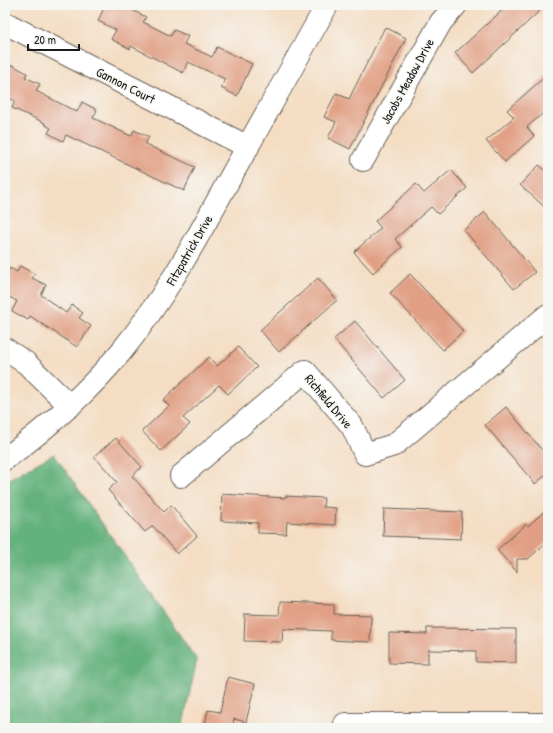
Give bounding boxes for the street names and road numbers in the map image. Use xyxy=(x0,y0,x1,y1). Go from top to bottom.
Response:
street label: Jacobs Meadow Drive xyxy=(376,35,438,127)
street label: Gannon Court xyxy=(93,62,159,108)
street label: Fitzpatrick Drive xyxy=(161,211,216,289)
street label: Richfield Drive xyxy=(301,370,357,432)

